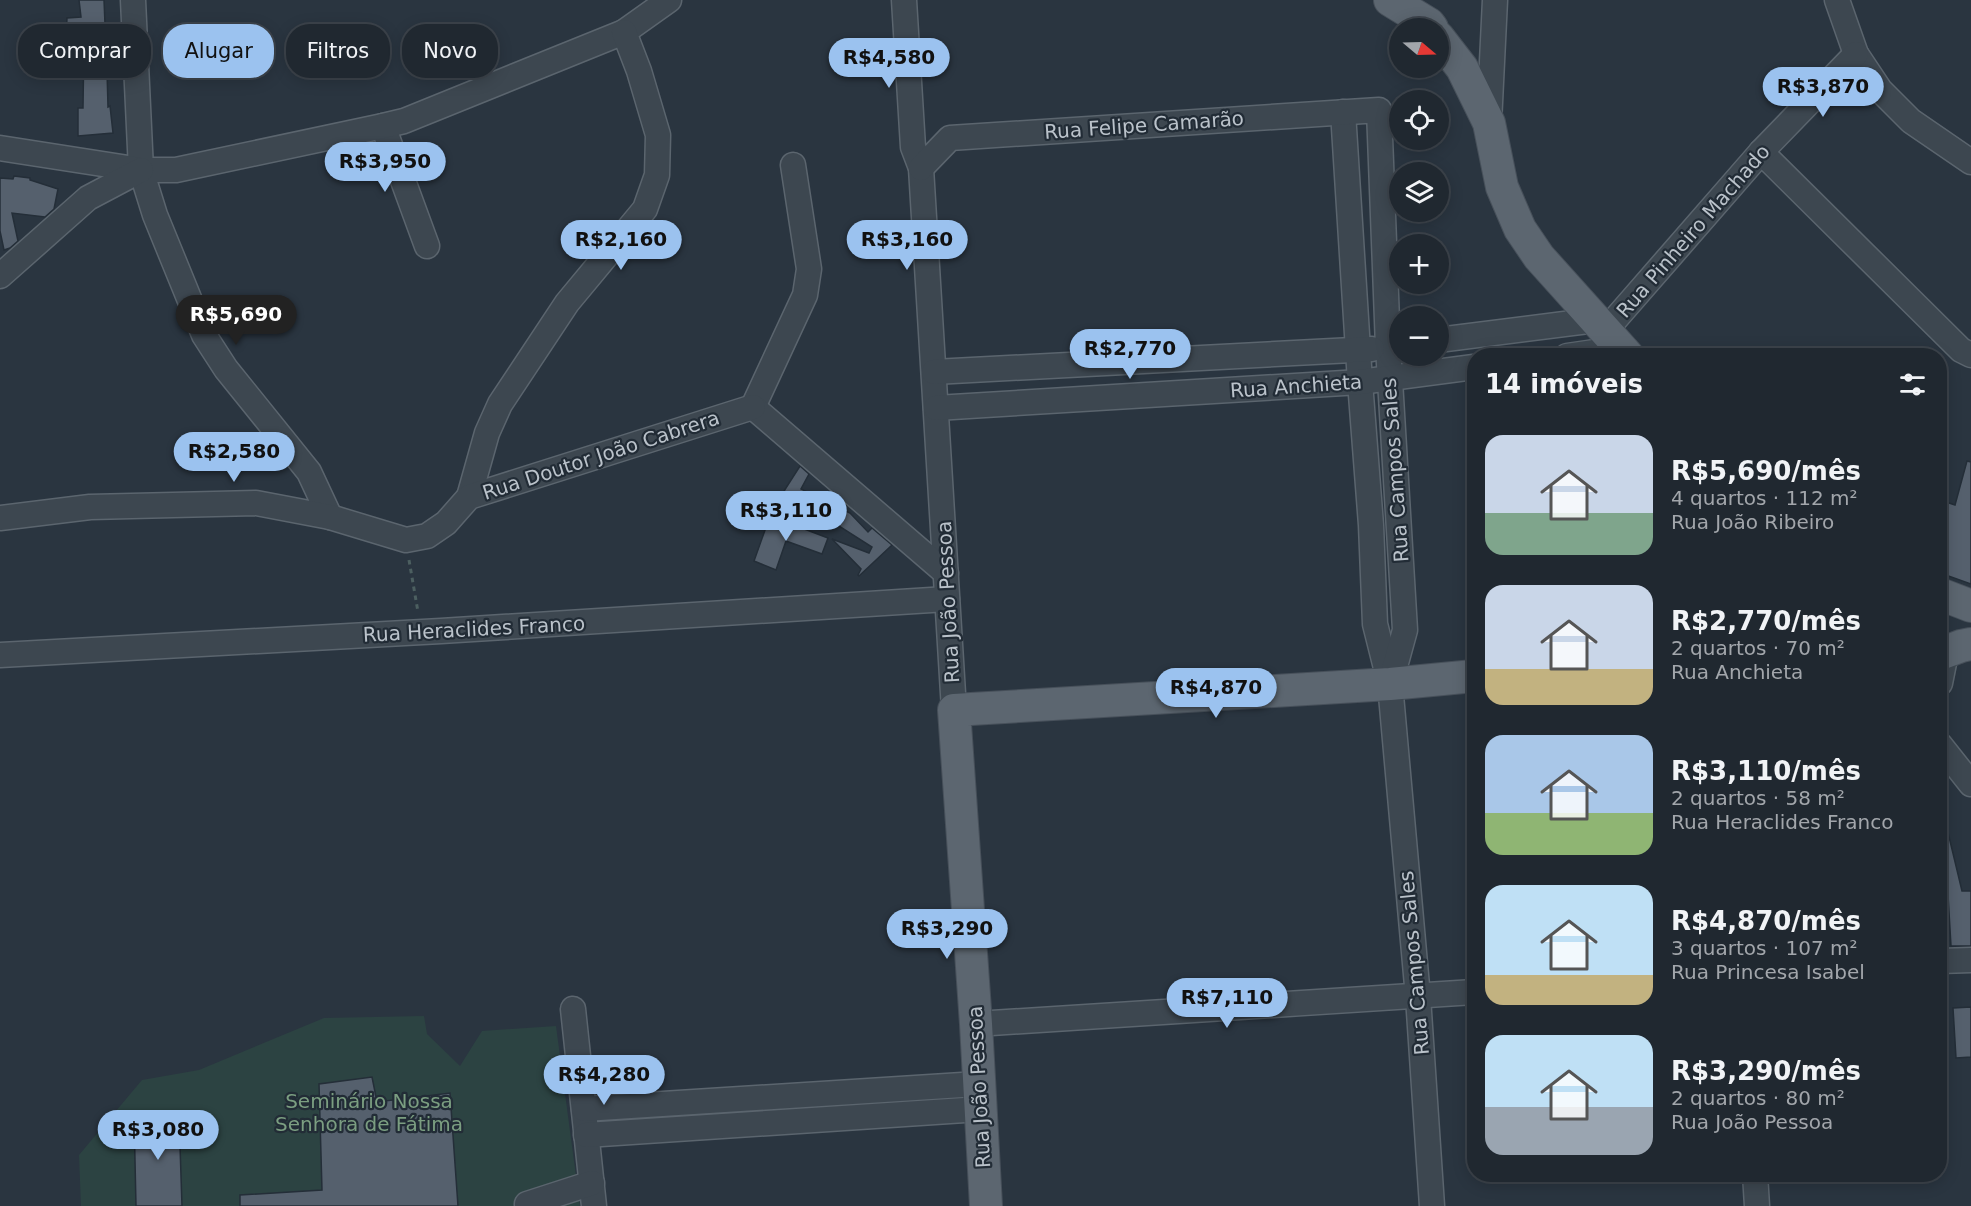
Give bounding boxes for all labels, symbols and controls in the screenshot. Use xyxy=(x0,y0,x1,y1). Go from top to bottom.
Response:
north arrow xyxy=(1389,18,1449,78)
map controls xyxy=(1389,18,1449,366)
chip: Comprar xyxy=(18,24,151,78)
chip: Alugar xyxy=(163,24,274,78)
chip: Filtros xyxy=(286,24,390,78)
chip: Novo xyxy=(402,24,498,78)
pin: R$4,580 xyxy=(834,38,944,89)
text: R$4,580 xyxy=(843,45,935,69)
pin: R$3,870 xyxy=(1768,67,1878,118)
text: R$3,870 xyxy=(1777,74,1869,98)
button: locate xyxy=(1389,90,1449,150)
street label: Rua Felipe Camarão xyxy=(1043,106,1245,144)
street label: Rua Pinheiro Machado xyxy=(1611,140,1775,322)
pin: R$3,950 xyxy=(330,142,440,193)
text: R$3,950 xyxy=(339,149,431,173)
button: layers xyxy=(1389,162,1449,222)
pin: R$2,160 xyxy=(566,220,676,271)
pin: R$3,160 xyxy=(852,220,962,271)
text: R$2,160 xyxy=(575,227,667,251)
text: R$3,160 xyxy=(861,227,953,251)
button: + xyxy=(1389,234,1449,294)
pin: R$5,690 xyxy=(181,295,291,346)
text: R$5,690 xyxy=(190,302,282,326)
button: − xyxy=(1389,306,1449,366)
pin: R$2,770 xyxy=(1075,329,1185,380)
text: R$2,770 xyxy=(1084,336,1176,360)
icon: filters xyxy=(1896,368,1929,401)
street label: Rua Anchieta xyxy=(1229,369,1363,403)
text: 14 imóveis xyxy=(1485,369,1643,399)
street label: Rua Campos Sales xyxy=(1377,377,1413,563)
street label: Rua Doutor João Cabrera xyxy=(479,405,723,505)
pin: R$2,580 xyxy=(179,432,289,483)
text: R$2,580 xyxy=(188,439,280,463)
text: R$5,690/mês xyxy=(1671,456,1861,486)
icon: home xyxy=(1533,459,1605,531)
text: 4 quartos · 112 m² xyxy=(1671,486,1858,510)
pin: R$3,110 xyxy=(731,491,841,542)
text: R$3,110 xyxy=(740,498,832,522)
text: Rua João Ribeiro xyxy=(1671,510,1834,534)
street label: Rua João Pessoa xyxy=(932,520,964,684)
text: R$2,770/mês xyxy=(1671,606,1861,636)
icon: home xyxy=(1533,609,1605,681)
street label: Rua Heraclides Franco xyxy=(362,611,586,647)
text: 2 quartos · 70 m² xyxy=(1671,636,1845,660)
text: Rua Anchieta xyxy=(1671,660,1803,684)
pin: R$4,870 xyxy=(1161,668,1271,719)
text: R$4,870 xyxy=(1170,675,1262,699)
text: R$3,110/mês xyxy=(1671,756,1861,786)
icon: home xyxy=(1533,759,1605,831)
text: 2 quartos · 58 m² xyxy=(1671,786,1845,810)
text: Rua Heraclides Franco xyxy=(1671,810,1893,834)
street label: Rua Campos Sales xyxy=(1394,870,1434,1056)
text: R$4,870/mês xyxy=(1671,906,1861,936)
pin: R$3,290 xyxy=(892,909,1002,960)
icon: home xyxy=(1533,909,1605,981)
text: R$3,290 xyxy=(901,916,993,940)
text: 3 quartos · 107 m² xyxy=(1671,936,1858,960)
text: Rua Princesa Isabel xyxy=(1671,960,1865,984)
pin: R$7,110 xyxy=(1172,978,1282,1029)
text: R$7,110 xyxy=(1181,985,1273,1009)
street label: Rua João Pessoa xyxy=(963,1005,995,1169)
pin: R$4,280 xyxy=(549,1055,659,1106)
text: R$3,290/mês xyxy=(1671,1056,1861,1086)
icon: home xyxy=(1533,1059,1605,1131)
text: R$4,280 xyxy=(558,1062,650,1086)
text: 2 quartos · 80 m² xyxy=(1671,1086,1845,1110)
park label: Seminário Nossa Senhora de Fátima xyxy=(275,1089,463,1136)
pin: R$3,080 xyxy=(103,1110,213,1161)
text: Rua João Pessoa xyxy=(1671,1110,1833,1134)
text: R$3,080 xyxy=(112,1117,204,1141)

